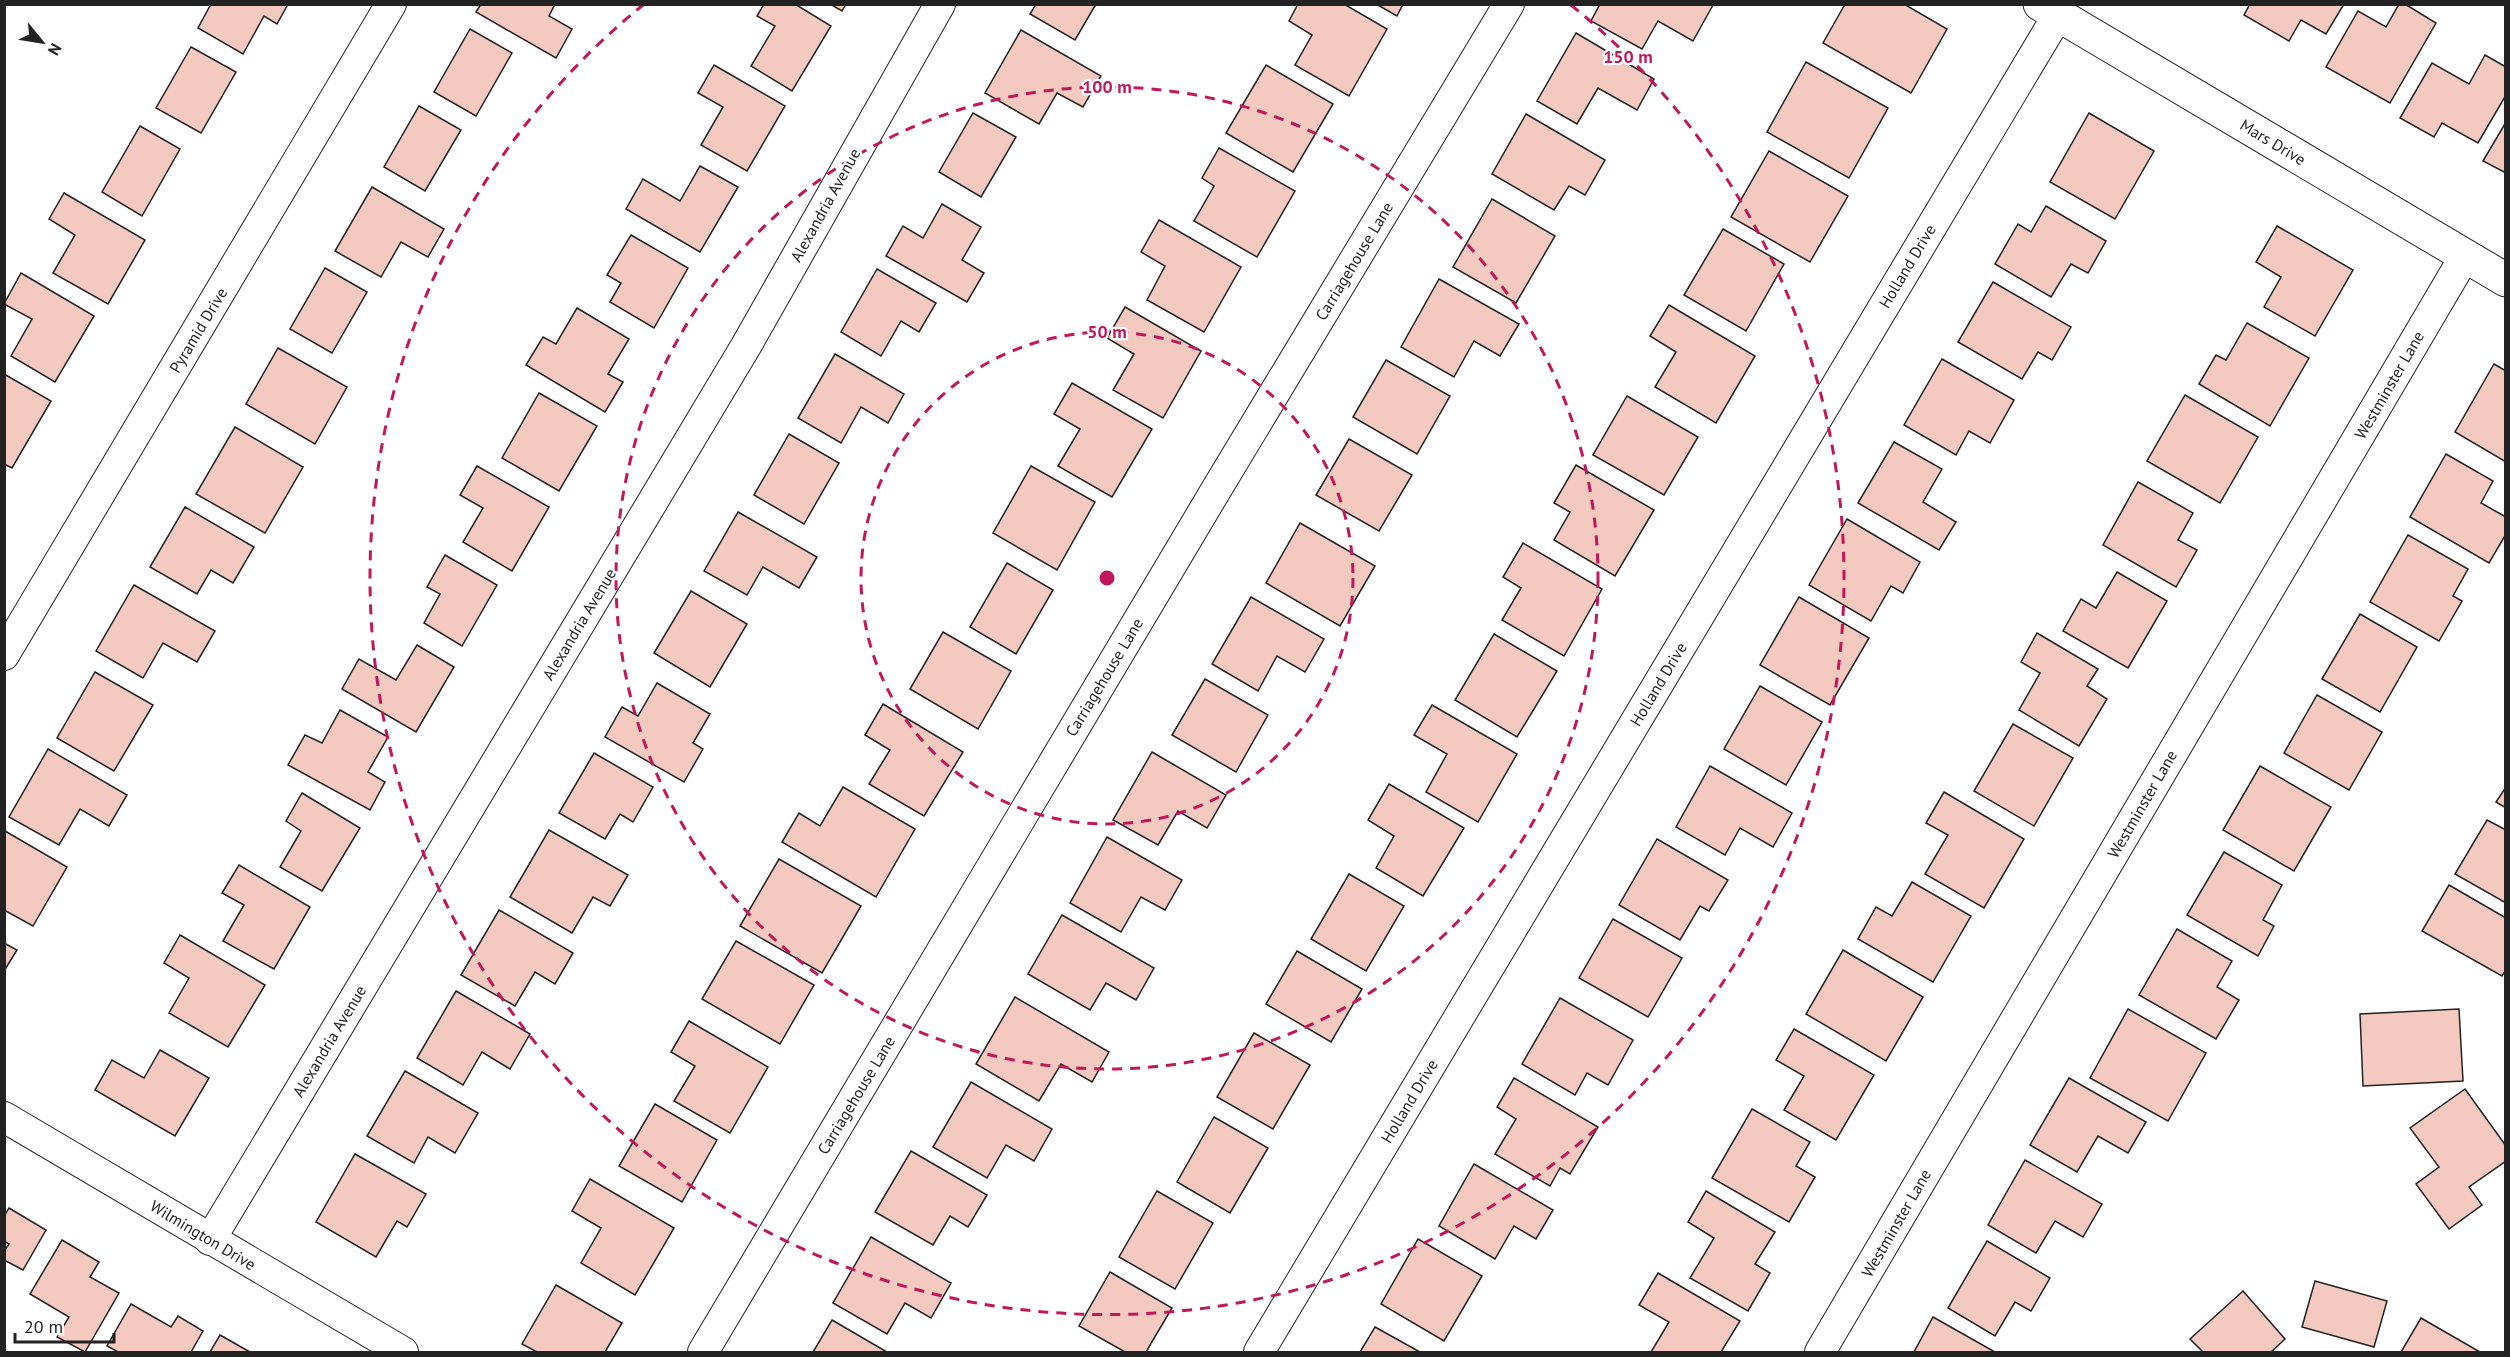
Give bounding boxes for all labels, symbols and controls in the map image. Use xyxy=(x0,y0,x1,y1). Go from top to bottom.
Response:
north arrow xyxy=(12,12,72,72)
text: N xyxy=(44,40,66,59)
text: 150 m xyxy=(1603,45,1653,68)
text: 100 m xyxy=(1082,75,1132,98)
street label: Mars Drive xyxy=(2237,115,2309,169)
street label: Alexandria Avenue xyxy=(786,145,864,265)
street label: Carriagehouse Lane xyxy=(1311,198,1397,324)
street label: Holland Drive xyxy=(1874,221,1940,311)
street label: Pyramid Drive xyxy=(165,284,231,376)
text: 50 m xyxy=(1087,320,1127,343)
street label: Westminster Lane xyxy=(2350,327,2428,443)
street label: Alexandria Avenue xyxy=(538,565,620,683)
centre of rings xyxy=(1097,568,1117,588)
street label: Carriagehouse Lane xyxy=(1061,614,1147,740)
street label: Holland Drive xyxy=(1625,639,1691,729)
street label: Westminster Lane xyxy=(2103,746,2181,862)
street label: Alexandria Avenue xyxy=(288,982,370,1100)
street label: Carriagehouse Lane xyxy=(813,1032,899,1158)
street label: Holland Drive xyxy=(1376,1056,1442,1146)
street label: Westminster Lane xyxy=(1857,1165,1935,1281)
street label: Wilmington Drive xyxy=(147,1196,259,1274)
scale bar xyxy=(15,1306,114,1344)
text: 20 m xyxy=(24,1315,63,1338)

